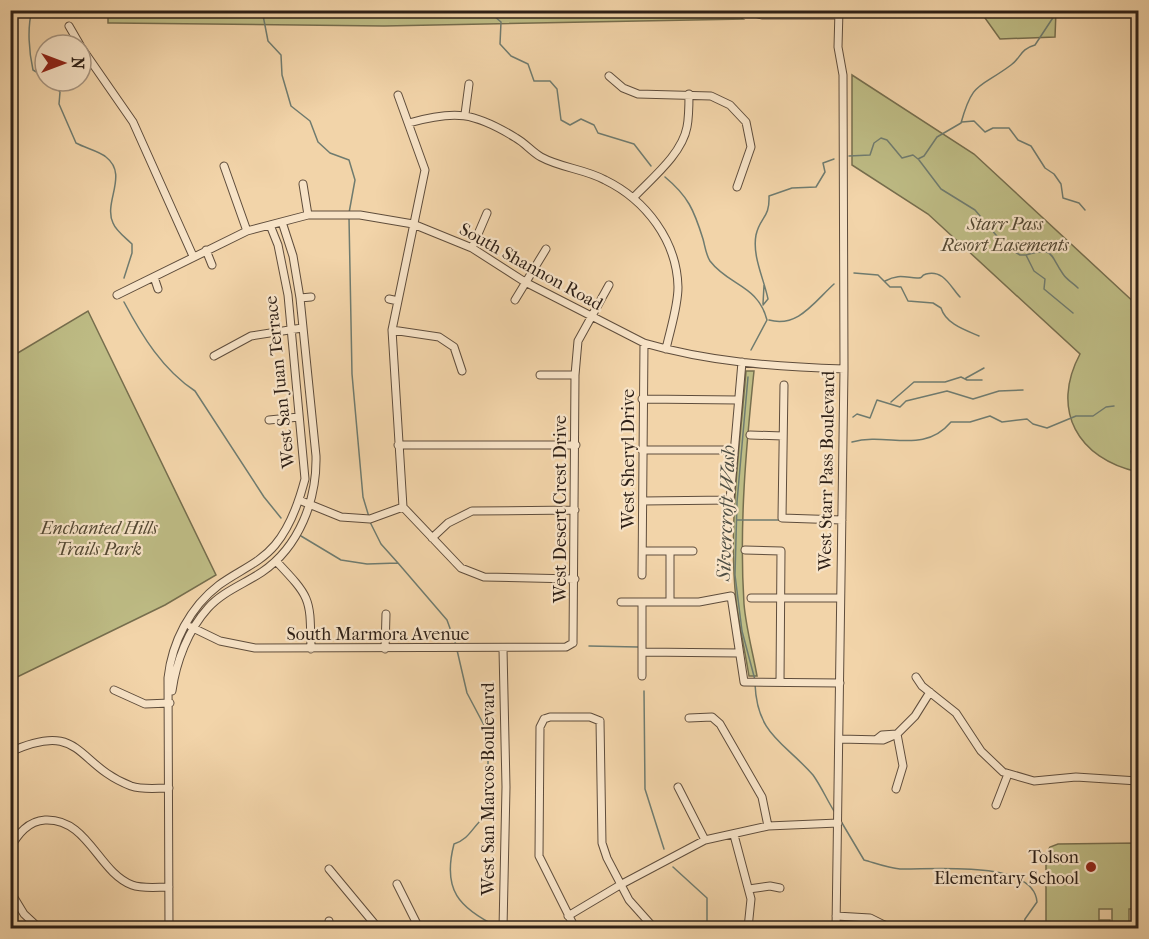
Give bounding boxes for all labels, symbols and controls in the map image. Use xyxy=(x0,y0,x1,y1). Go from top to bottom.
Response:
north arrow xyxy=(33,33,93,93)
text: N xyxy=(68,57,87,70)
park label: Starr Pass Resort Easements xyxy=(940,214,1069,256)
street label: South Shannon Road xyxy=(456,219,607,315)
street label: West San Juan Terrace xyxy=(260,295,300,470)
street label: West Starr Pass Boulevard xyxy=(815,370,839,572)
street label: West Sheryl Drive xyxy=(618,389,639,530)
street label: West Desert Crest Drive xyxy=(550,415,571,604)
water label: Silvercroft Wash xyxy=(712,445,740,582)
park label: Enchanted Hills Trails Park xyxy=(40,518,158,560)
street label: South Marmora Avenue xyxy=(286,624,470,645)
street label: West San Marcos Boulevard xyxy=(478,682,499,897)
place label: Tolson Elementary School xyxy=(934,847,1080,889)
marker: Tolson Elementary School xyxy=(1084,860,1098,874)

